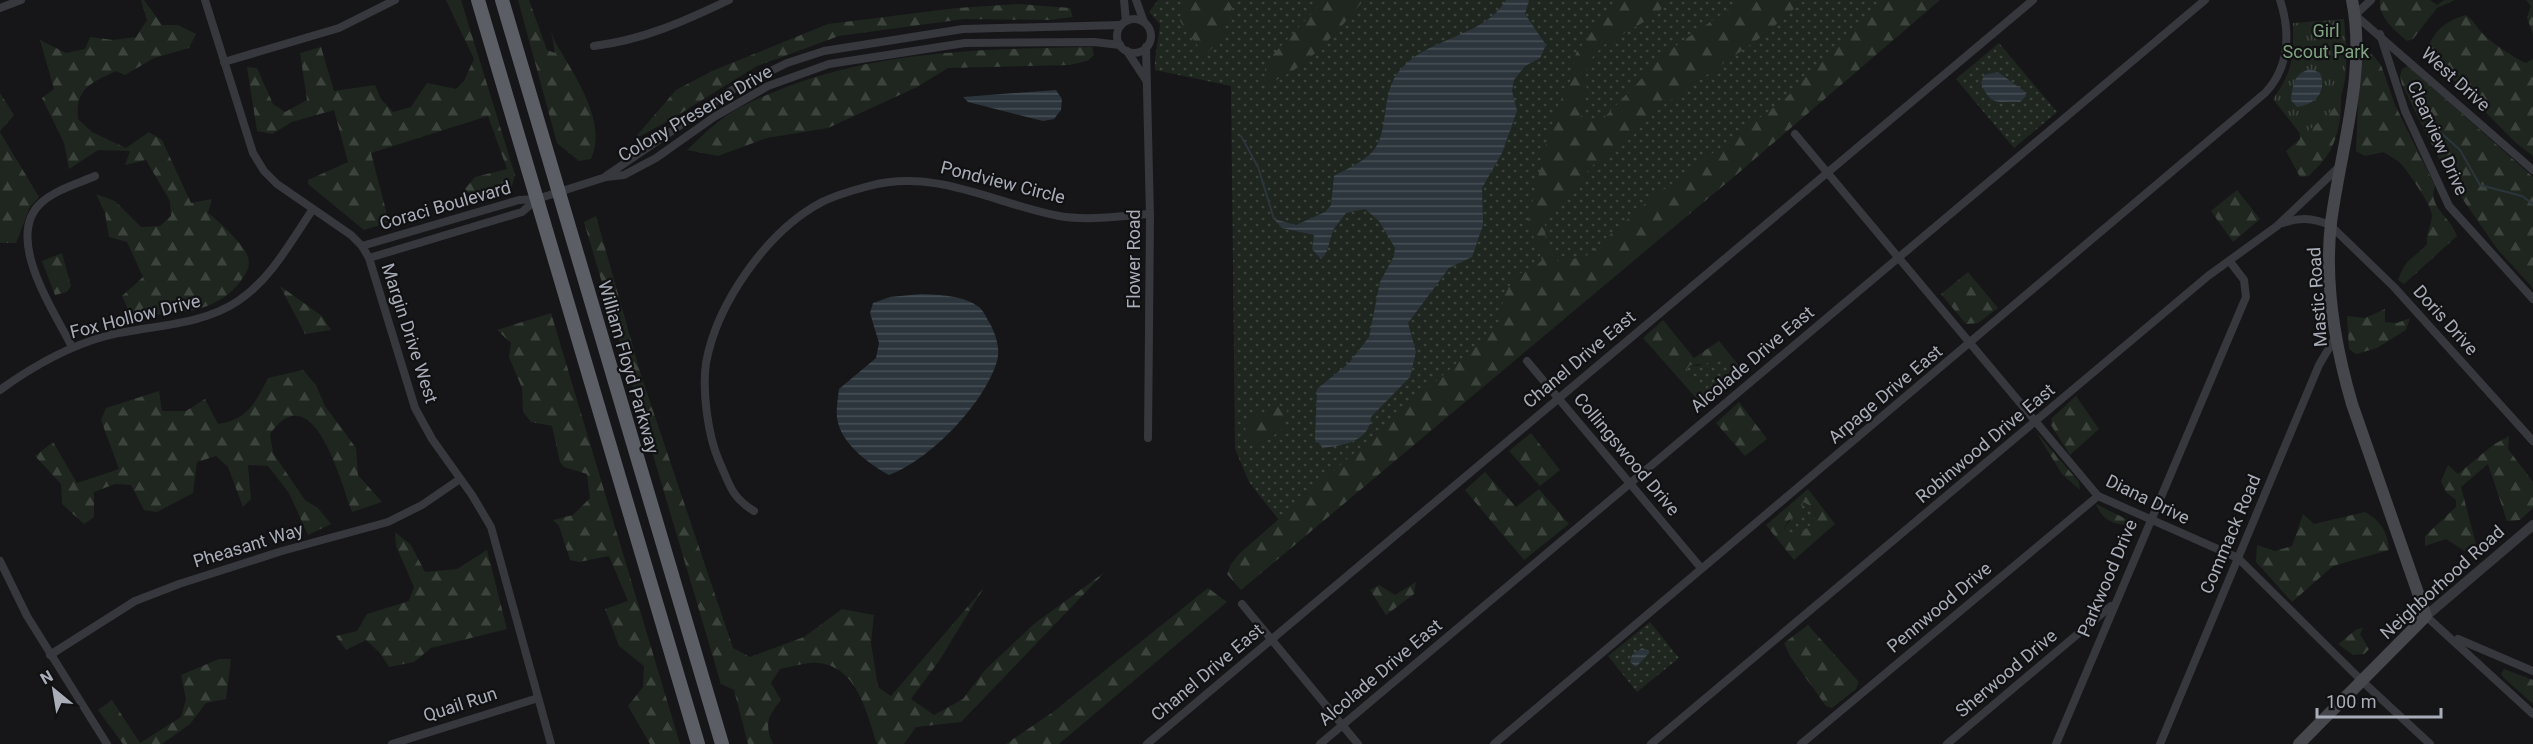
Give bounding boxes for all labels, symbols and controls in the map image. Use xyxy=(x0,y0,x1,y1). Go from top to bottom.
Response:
park label: Girl Scout Park xyxy=(2283,20,2370,62)
street label: West Drive xyxy=(2417,43,2495,115)
street label: Colony Preserve Drive xyxy=(614,60,776,166)
street label: Clearview Drive xyxy=(2403,78,2473,198)
street label: Pondview Circle xyxy=(939,156,1067,208)
street label: Coraci Boulevard xyxy=(377,176,513,234)
street label: Flower Road xyxy=(1123,209,1144,309)
street label: Mastic Road xyxy=(2303,246,2331,348)
street label: Margin Drive West xyxy=(378,260,443,406)
street label: William Floyd Parkway xyxy=(594,278,664,456)
street label: Doris Drive xyxy=(2409,281,2483,359)
street label: Fox Hollow Drive xyxy=(68,290,202,342)
street label: Alcolade Drive East xyxy=(1686,301,1818,417)
street label: Chanel Drive East xyxy=(1519,306,1639,412)
street label: Arpage Drive East xyxy=(1824,340,1946,448)
street label: Robinwood Drive East xyxy=(1911,379,2059,507)
street label: Collingswood Drive xyxy=(1570,388,1684,520)
street label: Diana Drive xyxy=(2103,470,2193,528)
street label: Commack Road xyxy=(2195,471,2265,597)
street label: Parkwood Drive xyxy=(2073,516,2141,640)
street label: Pheasant Way xyxy=(190,518,306,572)
street label: Neighborhood Road xyxy=(2376,521,2508,643)
street label: Pennwood Drive xyxy=(1883,557,1995,657)
street label: Alcolade Drive East xyxy=(1314,614,1446,730)
street label: Chanel Drive East xyxy=(1147,619,1267,725)
street label: Sherwood Drive xyxy=(1951,625,2061,721)
north arrow xyxy=(24,660,84,720)
text: N xyxy=(37,666,56,688)
scale bar xyxy=(2317,681,2442,719)
street label: Quail Run xyxy=(420,682,500,726)
text: 100 m xyxy=(2326,691,2377,712)

